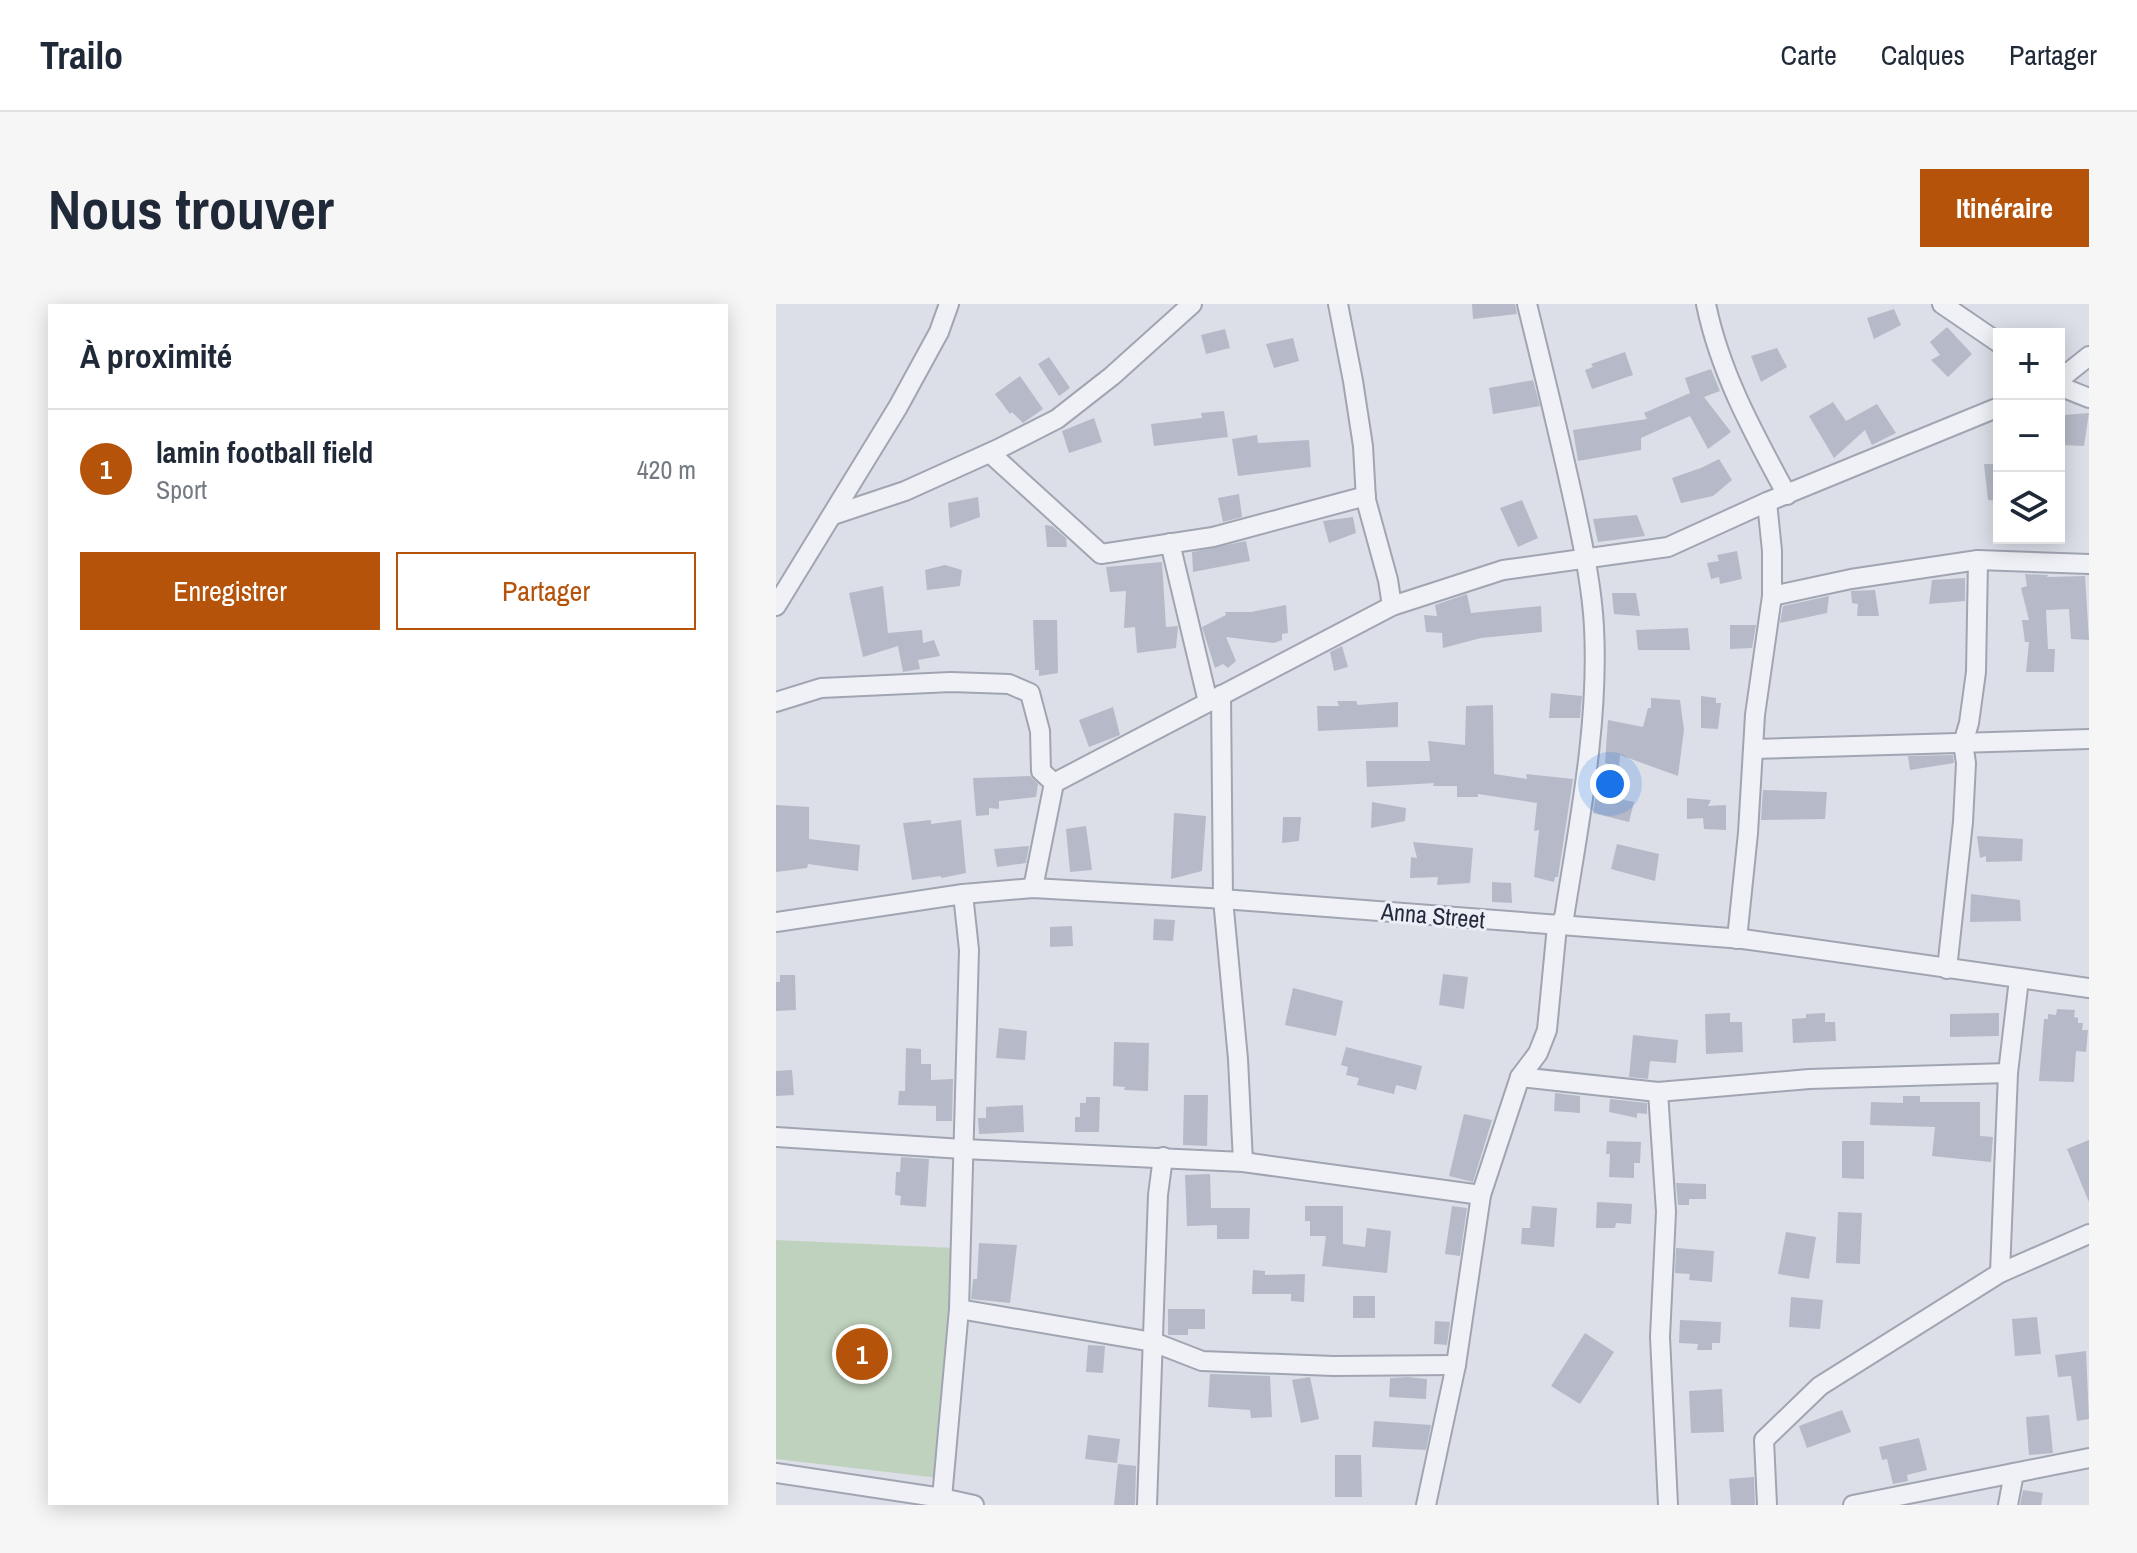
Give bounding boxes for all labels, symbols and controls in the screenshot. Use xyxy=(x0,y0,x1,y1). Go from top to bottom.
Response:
text: Trailo xyxy=(40,30,123,81)
text: Carte xyxy=(1781,36,1837,74)
text: Calques xyxy=(1881,36,1965,74)
text: Partager xyxy=(2009,36,2097,74)
button: Itinéraire xyxy=(1920,169,2089,247)
text: Nous trouver xyxy=(48,171,334,246)
map controls xyxy=(1993,328,2065,544)
button: + xyxy=(1993,328,2065,400)
text: À proximité xyxy=(80,333,232,379)
button: − xyxy=(1993,400,2065,472)
text: lamin football field xyxy=(156,432,373,472)
text: 1 xyxy=(100,452,112,487)
text: 420 m xyxy=(637,452,696,487)
text: Sport xyxy=(156,472,207,507)
button: layers xyxy=(1993,472,2065,544)
button: Enregistrer xyxy=(80,552,380,630)
button: Partager xyxy=(396,552,696,630)
your location xyxy=(1590,764,1630,804)
street label: Anna Street xyxy=(1379,894,1487,936)
pin: 1 xyxy=(836,1324,888,1384)

